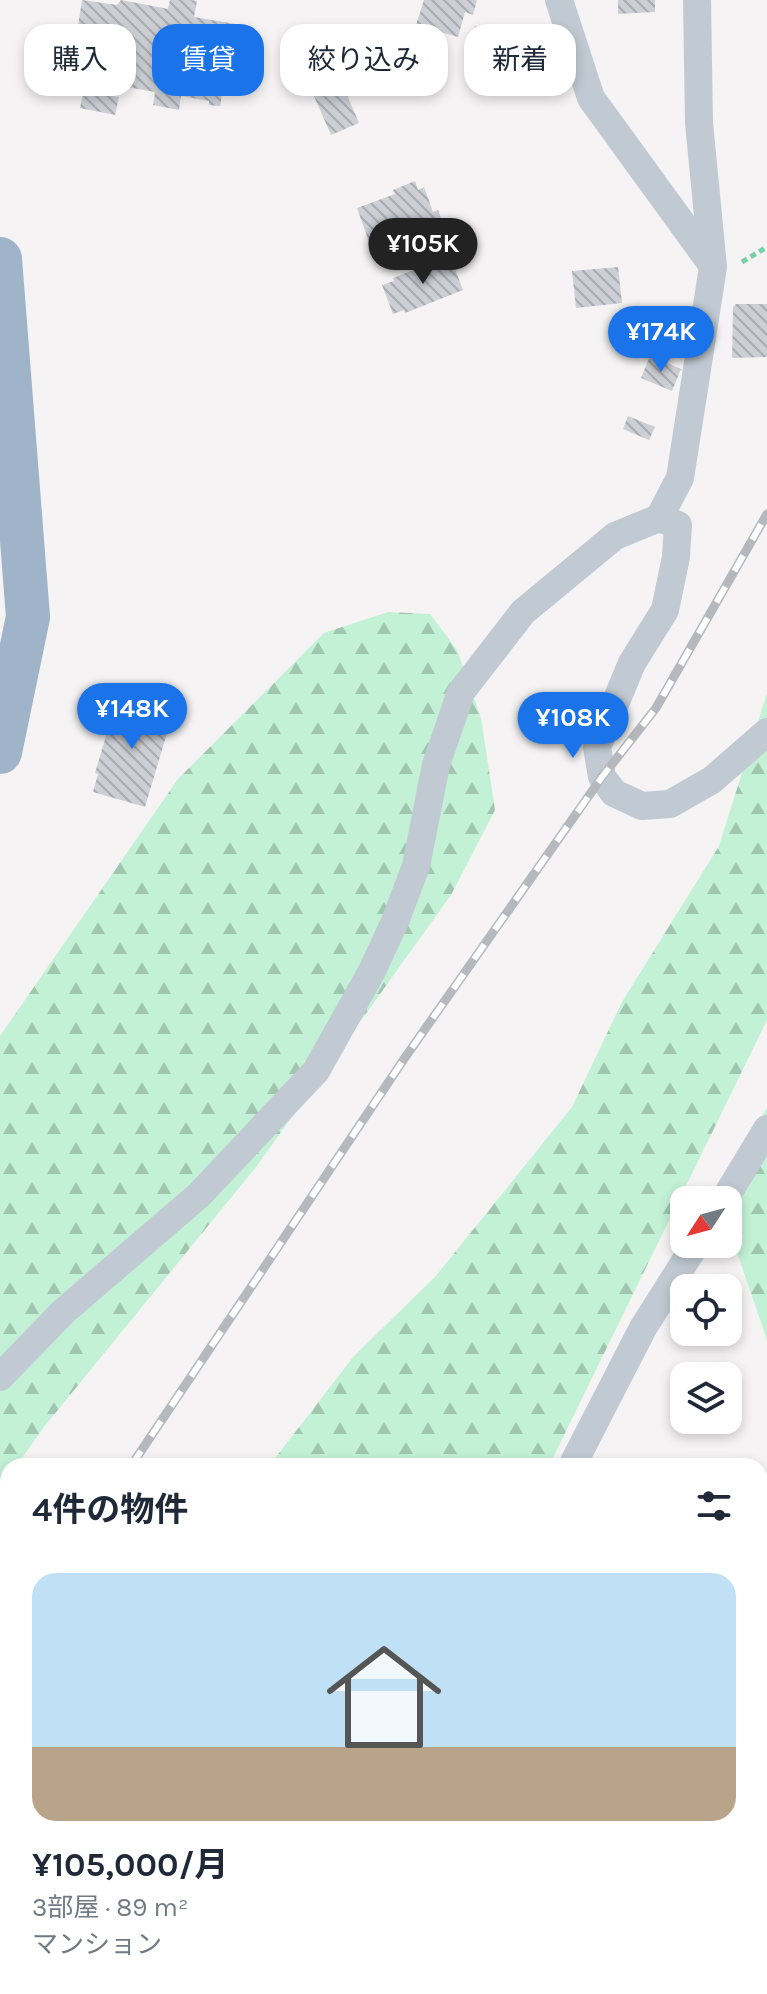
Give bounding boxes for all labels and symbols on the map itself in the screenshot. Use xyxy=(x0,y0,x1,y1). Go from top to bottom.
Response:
pin: ¥105K xyxy=(367,218,479,286)
pin: ¥174K xyxy=(605,306,717,374)
pin: ¥148K xyxy=(76,683,188,751)
pin: ¥108K xyxy=(517,692,629,760)
north arrow xyxy=(670,1186,742,1258)

